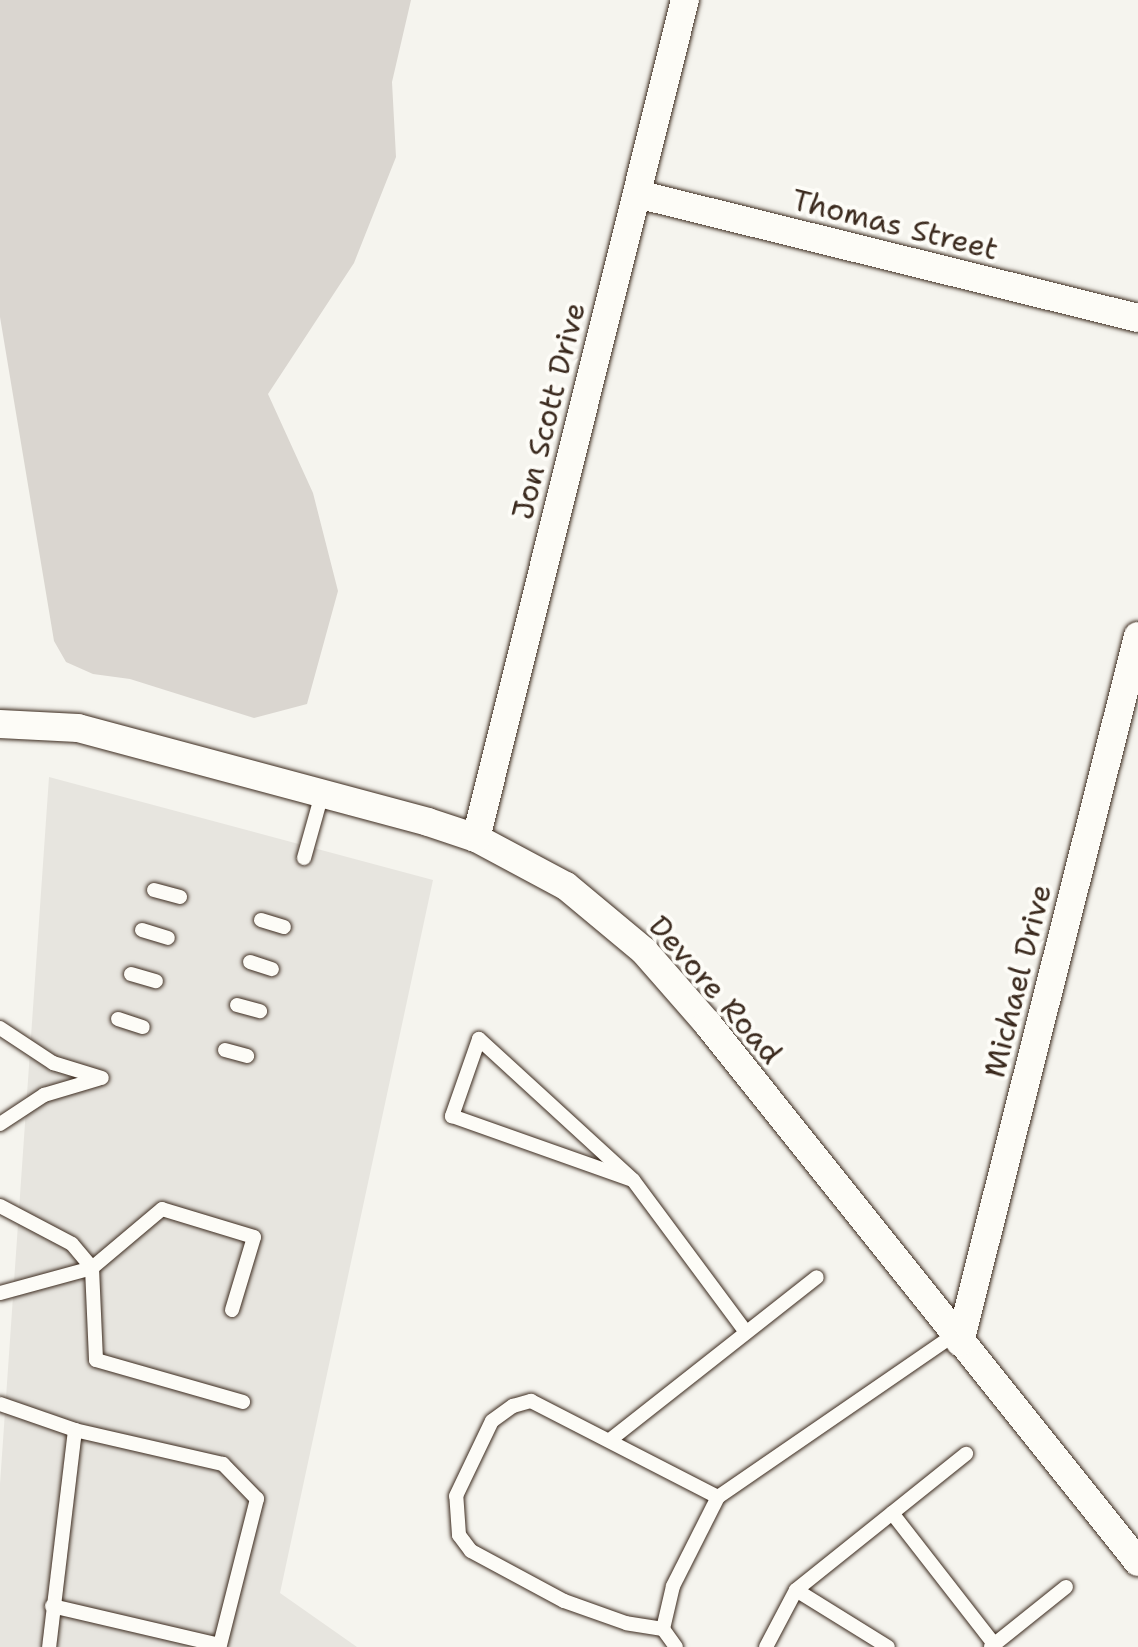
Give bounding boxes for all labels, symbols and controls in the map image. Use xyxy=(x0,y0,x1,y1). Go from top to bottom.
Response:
street label: Thomas Street xyxy=(788,182,1002,268)
street label: Jon Scott Drive xyxy=(505,299,593,523)
street label: Michael Drive xyxy=(977,881,1059,1081)
street label: Devore Road xyxy=(641,909,789,1071)

